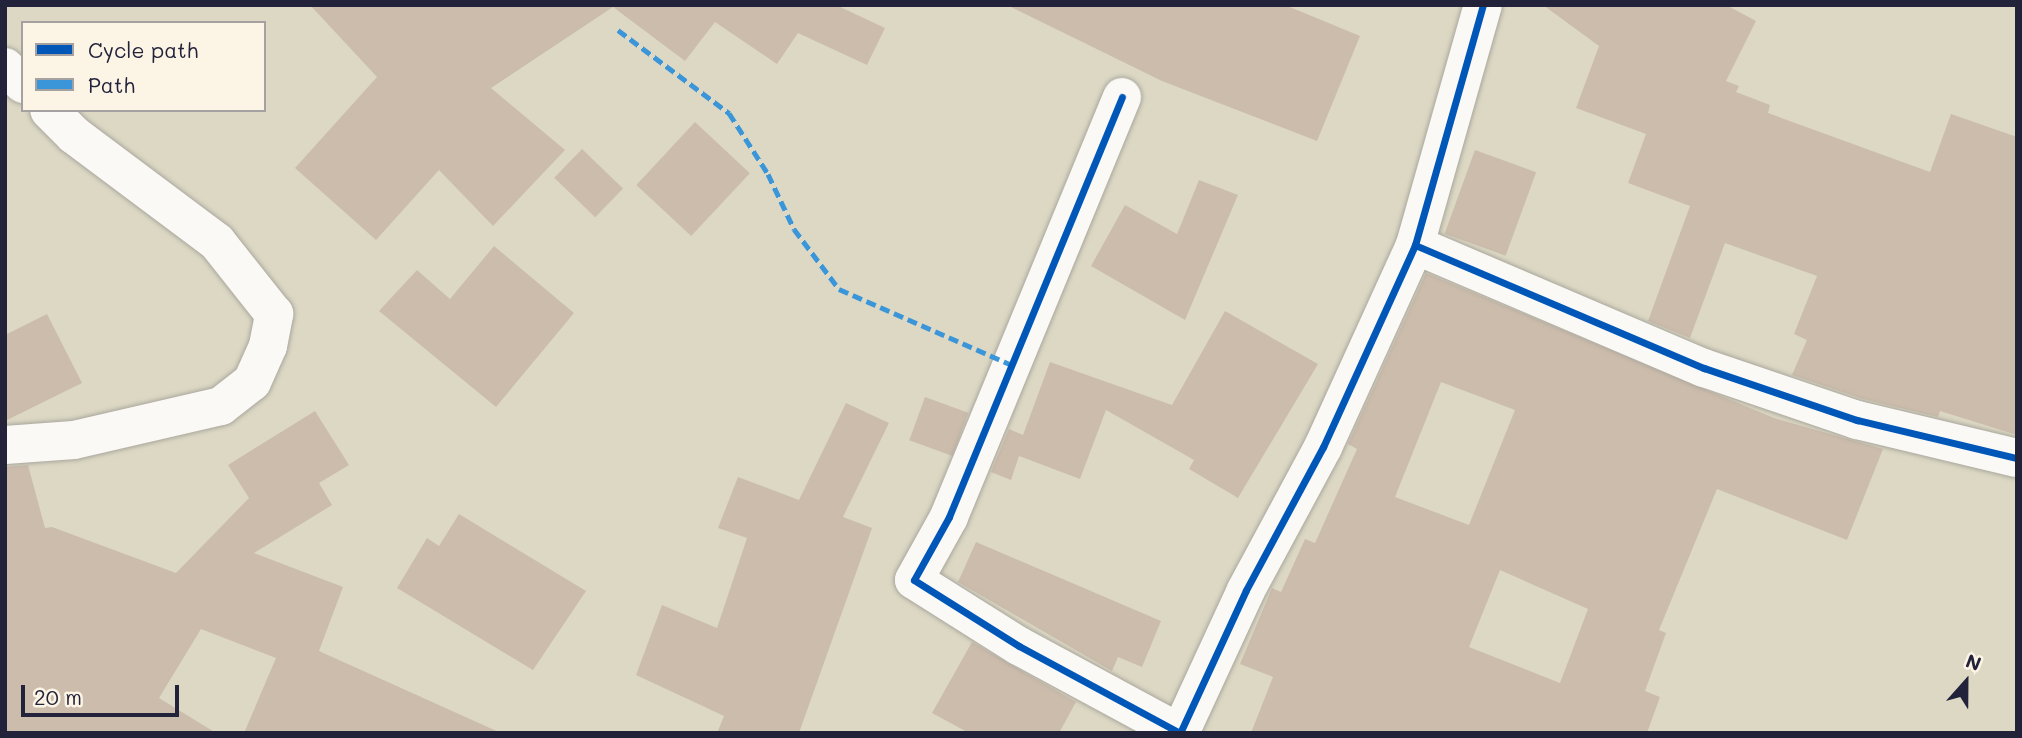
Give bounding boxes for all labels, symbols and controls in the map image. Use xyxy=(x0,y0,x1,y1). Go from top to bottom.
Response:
legend xyxy=(21,21,266,112)
text: Cycle path xyxy=(88,36,198,63)
text: Path xyxy=(88,71,135,98)
north arrow xyxy=(1931,647,2001,717)
text: N xyxy=(1962,648,1985,676)
scale bar xyxy=(24,672,182,716)
text: 20 m xyxy=(34,683,82,710)

